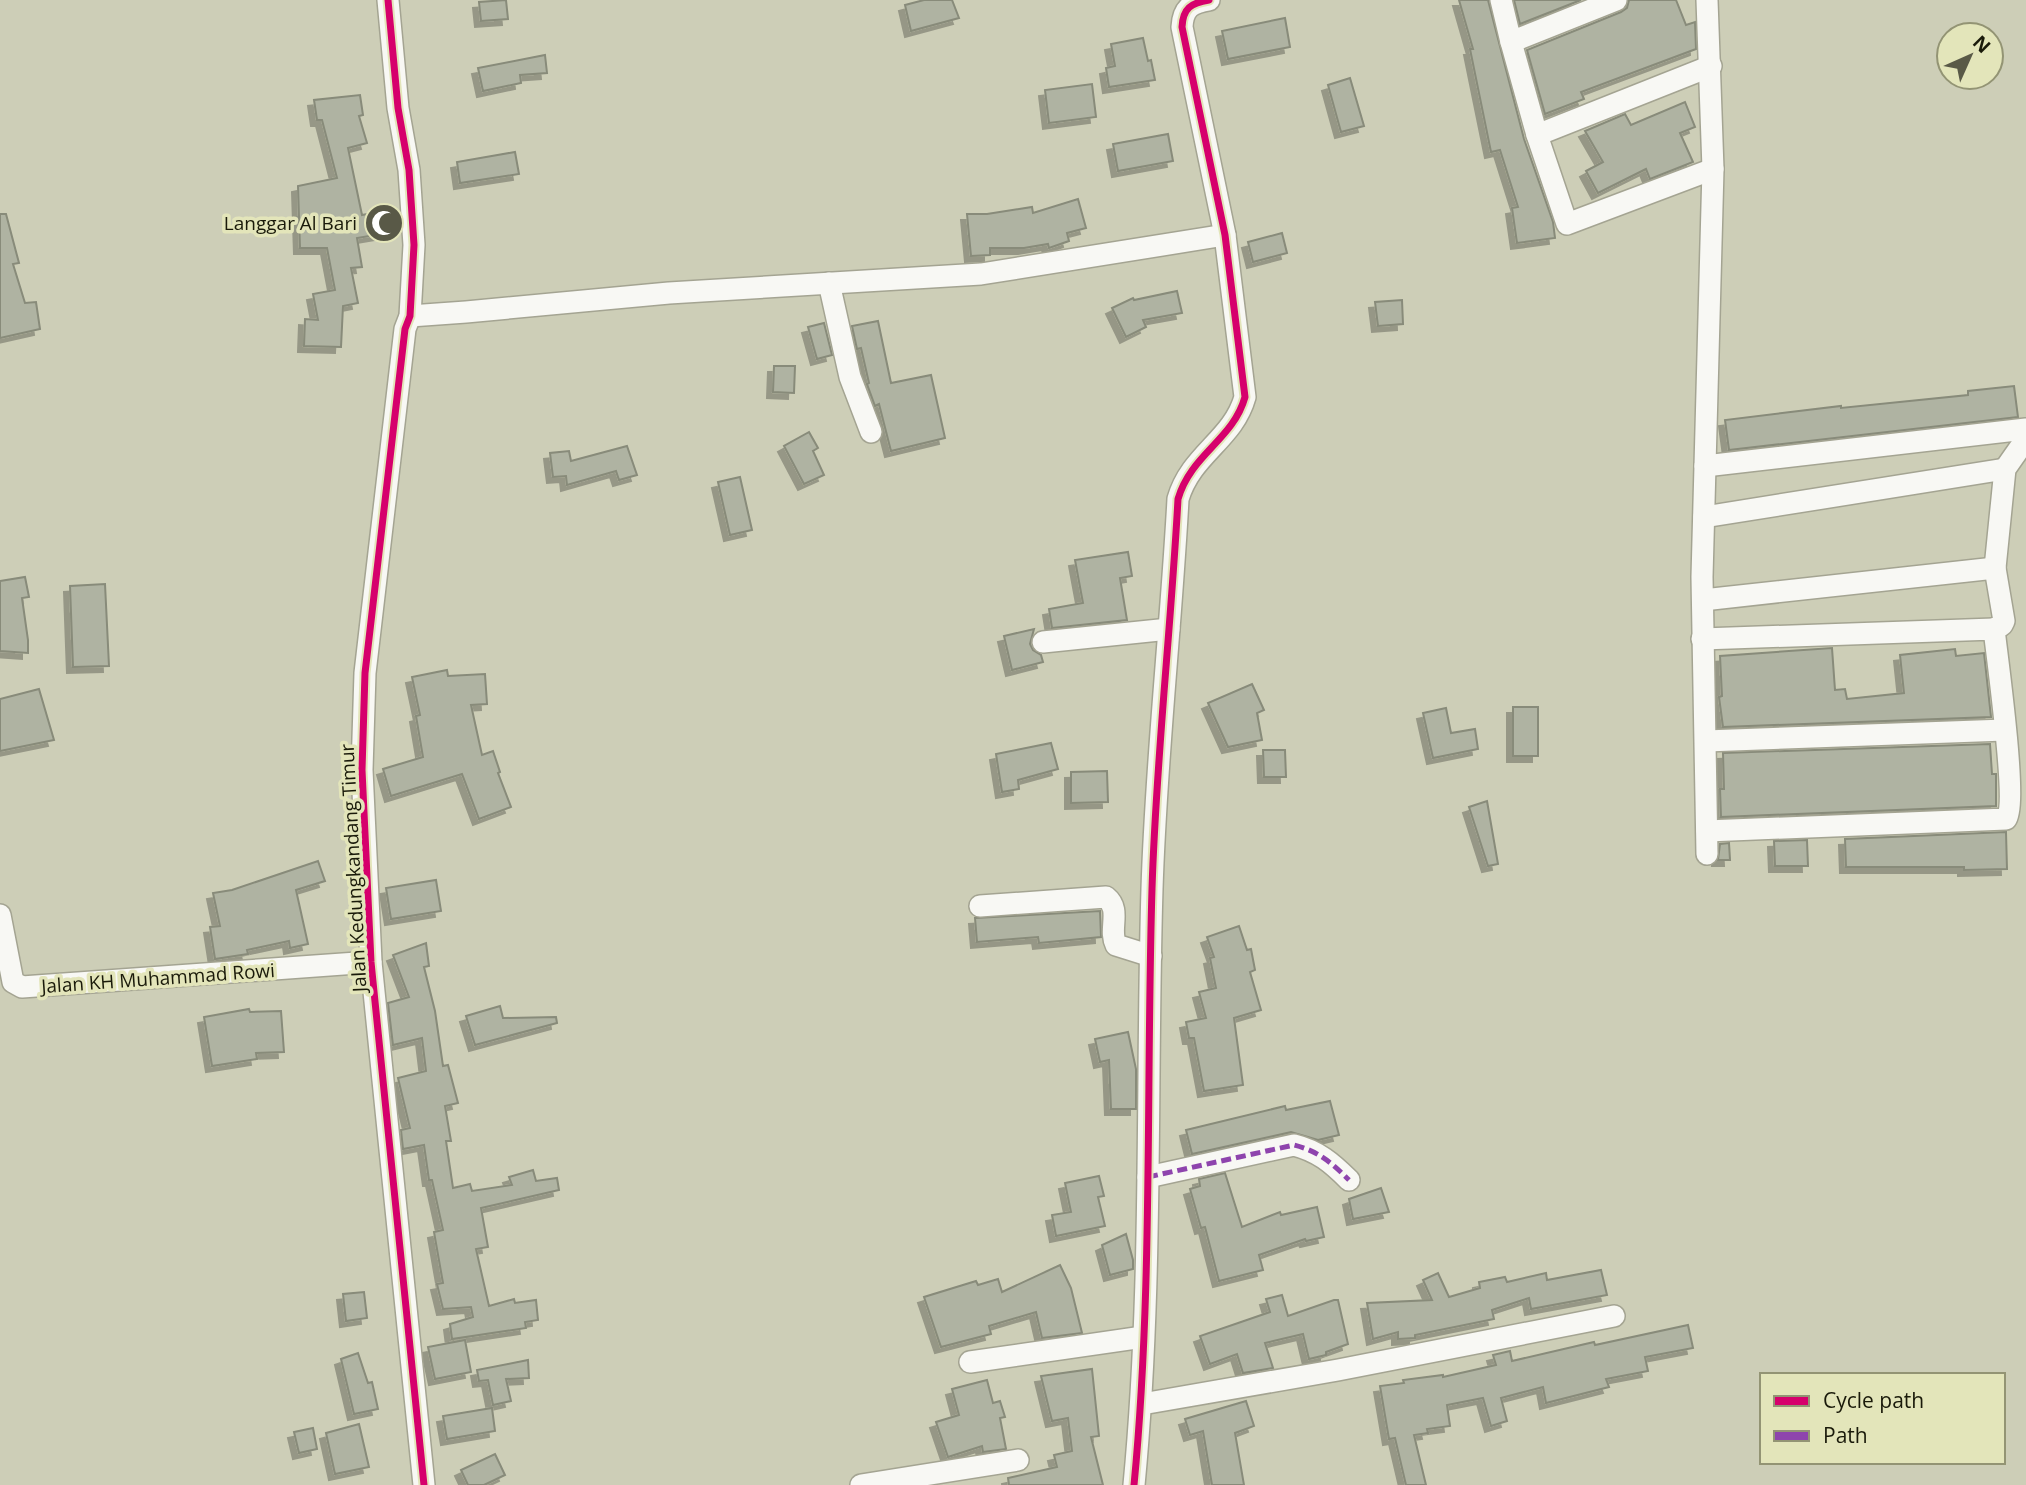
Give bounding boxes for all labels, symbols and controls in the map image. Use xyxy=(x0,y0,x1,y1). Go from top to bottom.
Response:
north arrow xyxy=(1935,21,2005,91)
text: N xyxy=(1967,29,1997,59)
mosque icon: Langgar Al Bari xyxy=(363,202,405,244)
place label: Langgar Al Bari xyxy=(224,210,357,236)
street label: Jalan Kedungkandang Timur xyxy=(333,743,373,995)
street label: Jalan KH Muhammad Rowi xyxy=(38,957,276,999)
legend xyxy=(1760,1373,2005,1464)
text: Cycle path xyxy=(1823,1386,1924,1414)
text: Path xyxy=(1823,1421,1868,1449)

